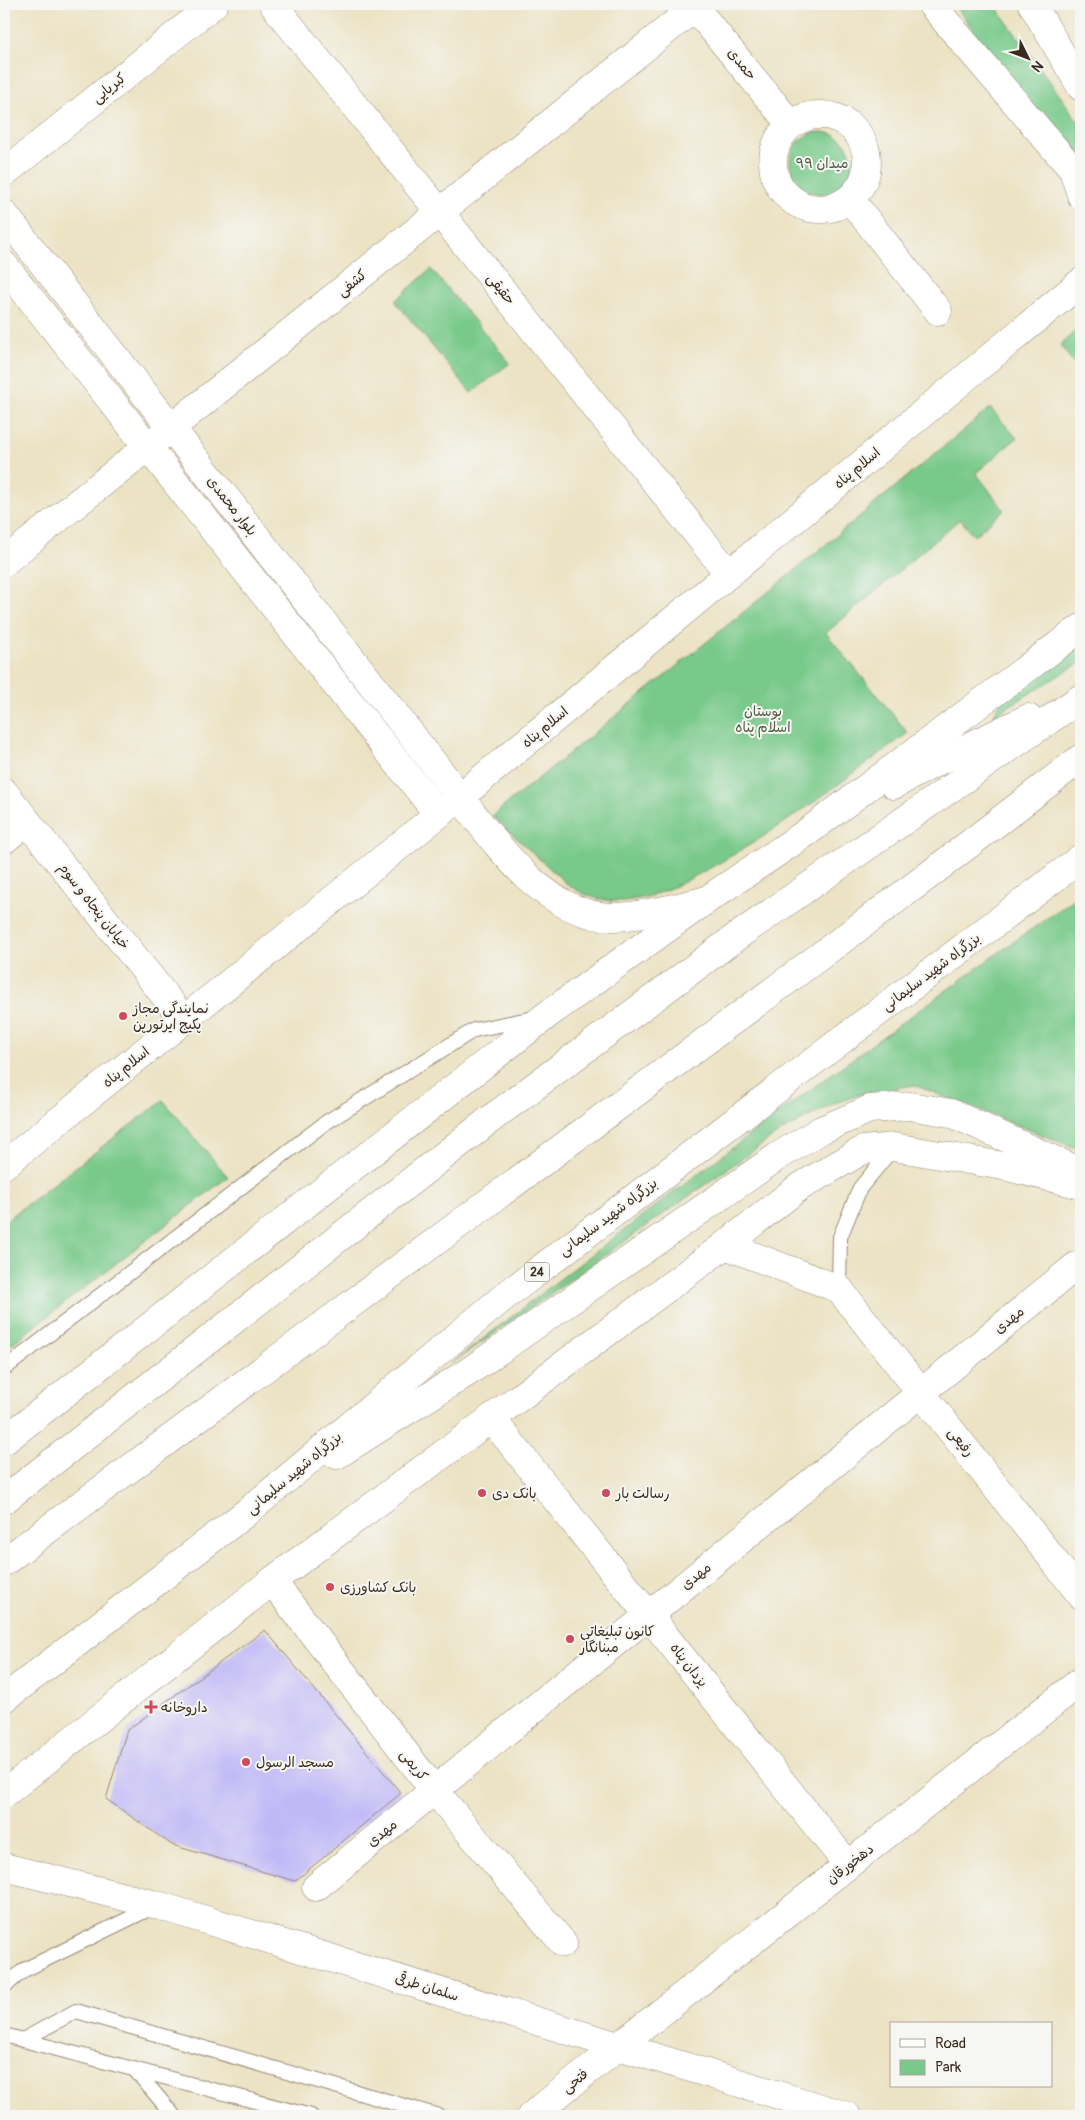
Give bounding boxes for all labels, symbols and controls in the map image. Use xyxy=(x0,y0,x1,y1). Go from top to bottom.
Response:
north arrow xyxy=(1002,32,1052,82)
street label: حمدی xyxy=(724,44,760,84)
text: N xyxy=(1028,57,1047,76)
street label: کبریایی xyxy=(89,69,129,107)
park label: میدان ۹۹ xyxy=(796,155,848,172)
street label: کشفی xyxy=(334,266,370,300)
street label: حقیقی xyxy=(483,270,519,308)
street label: اسلام پناه xyxy=(830,444,885,494)
street label: بلوار محمدی xyxy=(203,473,261,539)
street label: اسلام پناه xyxy=(518,703,573,753)
park label: بوستان اسلام پناه xyxy=(735,703,791,738)
street label: خیابان پنجاه و سوم xyxy=(53,859,133,955)
street label: بزرگراه شهید سلیمانی xyxy=(878,929,984,1015)
place label: نمایندگی مجاز پکیج ایرتورپن xyxy=(132,1000,209,1034)
marker: نمایندگی مجاز پکیج ایرتورپن xyxy=(117,1010,129,1022)
street label: اسلام پناه xyxy=(99,1043,154,1093)
street label: بزرگراه شهید سلیمانی xyxy=(555,1174,661,1260)
road number: 24 xyxy=(524,1262,550,1282)
street label: مهدی xyxy=(990,1303,1028,1337)
street label: رفیعی xyxy=(944,1424,978,1460)
street label: بزرگراه شهید سلیمانی xyxy=(243,1428,345,1518)
place label: بانک دی xyxy=(492,1485,537,1502)
place label: رسالت بار xyxy=(615,1485,670,1502)
marker: بانک دی xyxy=(476,1487,488,1499)
marker: رسالت بار xyxy=(600,1487,612,1499)
street label: مهدی xyxy=(677,1559,715,1593)
place label: بانک کشاورزی xyxy=(340,1579,416,1596)
marker: بانک کشاورزی xyxy=(324,1581,336,1593)
place label: کانون تبلیغاتی مبنانگار xyxy=(579,1623,654,1656)
marker: کانون تبلیغاتی مبنانگار xyxy=(564,1633,576,1645)
street label: یزدان پناه xyxy=(666,1640,711,1691)
place label: داروخانه xyxy=(161,1699,208,1717)
marker: داروخانه xyxy=(145,1701,157,1713)
street label: کریمی xyxy=(396,1746,432,1784)
place label: مسجد الرسول xyxy=(256,1754,334,1771)
marker: مسجد الرسول xyxy=(240,1756,252,1768)
street label: مهدی xyxy=(363,1816,401,1850)
street label: دهخورقان xyxy=(823,1840,877,1888)
street label: سلمان طرقی xyxy=(393,1969,461,2005)
legend xyxy=(890,2022,1052,2088)
text: Road xyxy=(935,2034,966,2053)
text: Park xyxy=(935,2058,962,2077)
street label: فتحی xyxy=(558,2065,592,2097)

